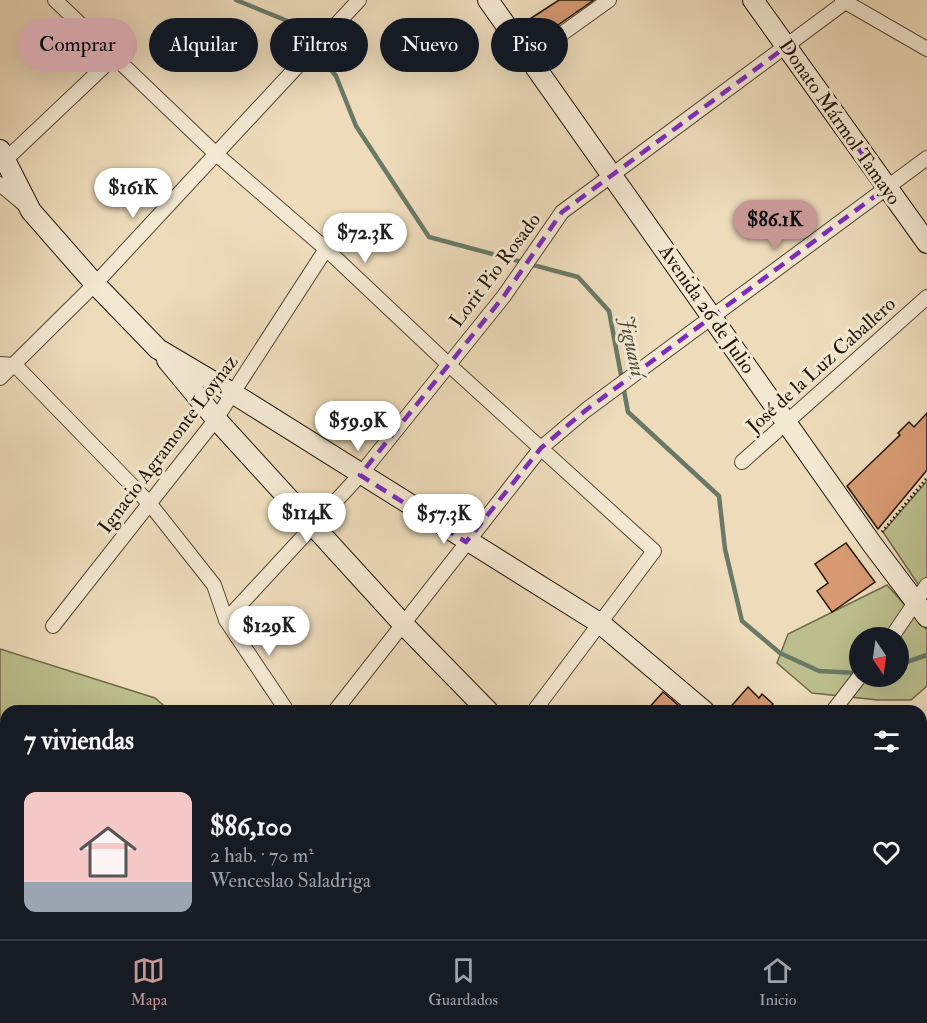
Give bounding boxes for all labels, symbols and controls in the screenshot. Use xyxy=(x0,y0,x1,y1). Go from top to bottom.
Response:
chip: Comprar xyxy=(18,18,137,72)
chip: Alquilar xyxy=(149,18,258,72)
chip: Filtros xyxy=(270,18,368,72)
chip: Nuevo xyxy=(380,18,479,72)
chip: Piso xyxy=(491,18,568,72)
street label: Donato Mármol Tamayo xyxy=(773,34,907,210)
pin: $161K xyxy=(91,168,175,219)
text: $161K xyxy=(108,175,158,200)
pin: $86.1K xyxy=(726,200,824,251)
text: $86.1K xyxy=(747,207,803,232)
street label: Lorit Pio Rosado xyxy=(444,208,546,332)
pin: $72.3K xyxy=(316,213,414,264)
text: $72.3K xyxy=(337,220,393,245)
street label: Avenida 26 de Julio xyxy=(653,239,761,378)
street label: José de la Luz Caballero xyxy=(741,292,901,439)
water label: Jiguaní xyxy=(612,313,652,382)
street label: Ignacio Agramonte Loynaz xyxy=(93,349,244,538)
pin: $59.9K xyxy=(309,401,407,452)
text: $59.9K xyxy=(329,408,387,433)
pin: $114K xyxy=(265,493,349,544)
pin: $57.3K xyxy=(395,494,493,545)
text: $114K xyxy=(282,500,332,525)
text: $57.3K xyxy=(417,501,471,526)
pin: $129K xyxy=(227,606,311,657)
text: $129K xyxy=(243,613,295,638)
north arrow xyxy=(849,627,909,687)
map controls xyxy=(849,627,909,687)
text: 7 viviendas xyxy=(24,725,134,757)
icon: filters xyxy=(870,725,903,758)
text: $86,100 xyxy=(210,811,292,843)
icon: home xyxy=(72,816,144,888)
icon: heart xyxy=(870,836,903,869)
text: 2 hab. · 70 m² xyxy=(210,843,314,868)
text: Wenceslao Saladriga xyxy=(210,868,371,893)
tab: Mapa xyxy=(131,954,167,1010)
tab: Guardados xyxy=(428,954,498,1010)
tab: Inicio xyxy=(759,954,796,1010)

